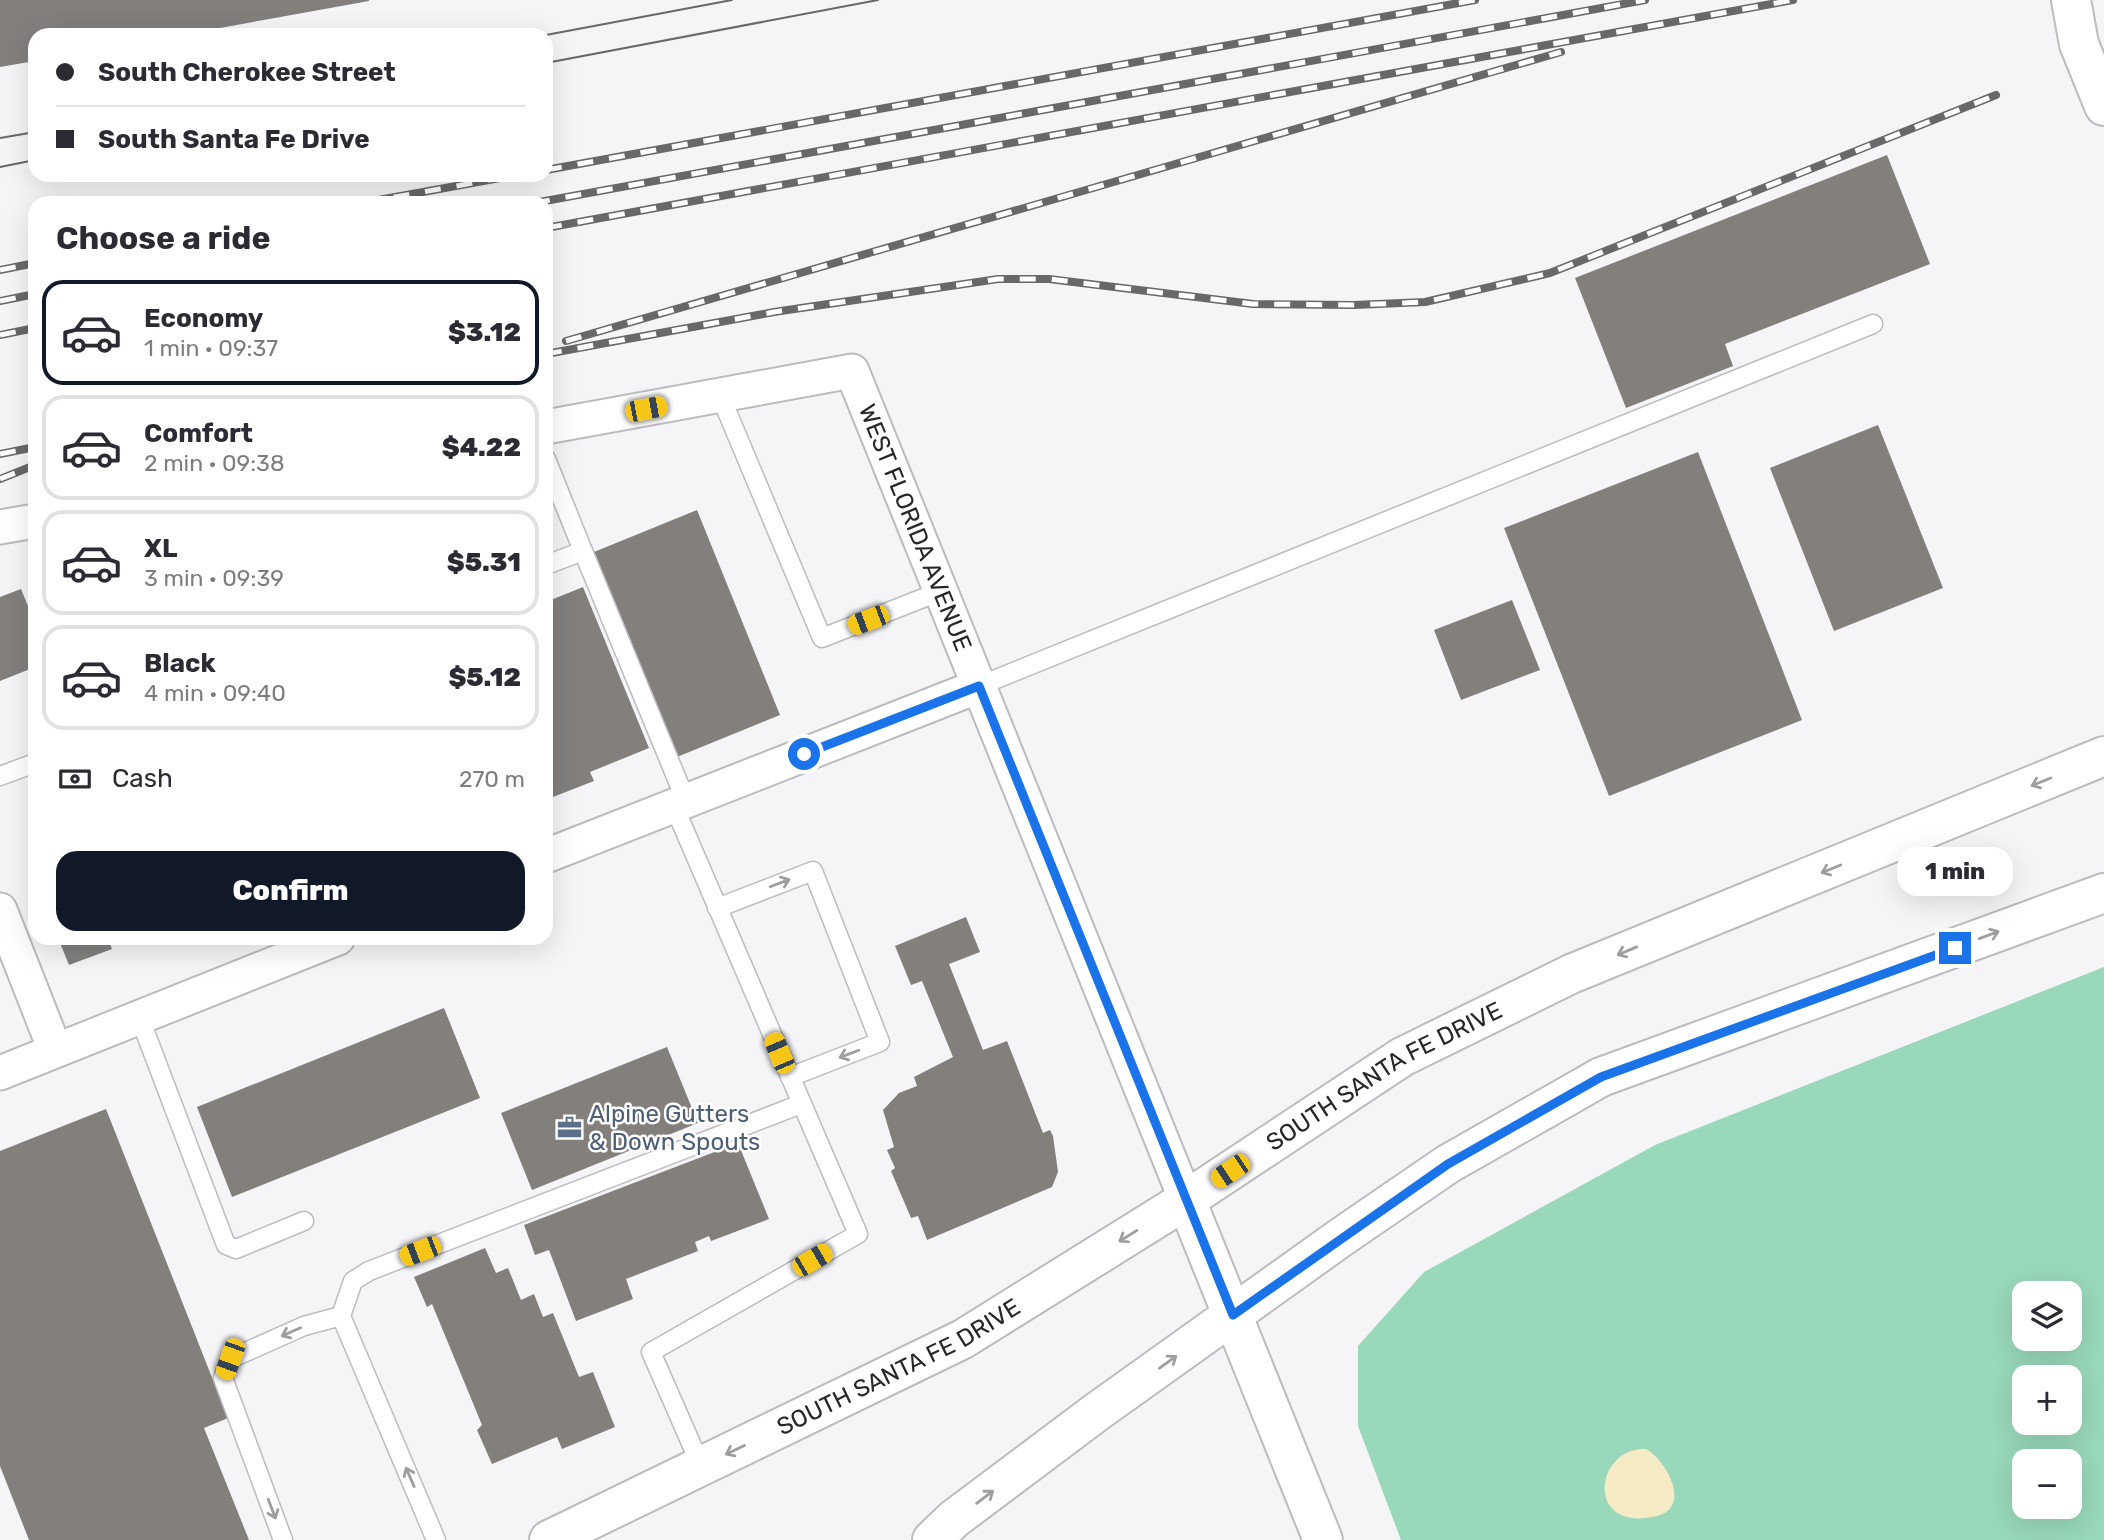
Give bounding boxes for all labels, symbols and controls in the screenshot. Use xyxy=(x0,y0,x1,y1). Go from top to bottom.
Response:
text: South Cherokee Street xyxy=(98,57,396,88)
text: South Santa Fe Drive xyxy=(98,124,370,155)
text: Choose a ride xyxy=(56,219,270,257)
icon: car xyxy=(60,301,123,364)
text: Economy xyxy=(144,303,263,334)
text: $3.12 xyxy=(448,317,521,348)
text: 1 min · 09:37 xyxy=(144,334,278,362)
car xyxy=(624,395,669,423)
street label: WEST FLORIDA AVENUE xyxy=(853,400,977,655)
icon: car xyxy=(60,416,123,479)
text: Comfort xyxy=(144,418,253,449)
text: $4.22 xyxy=(442,432,521,463)
text: 2 min · 09:38 xyxy=(144,449,285,477)
icon: car xyxy=(60,531,123,594)
text: XL xyxy=(144,533,177,564)
text: $5.31 xyxy=(447,547,521,578)
text: 3 min · 09:39 xyxy=(144,564,284,592)
car xyxy=(845,603,892,637)
icon: car xyxy=(60,646,123,709)
text: Black xyxy=(144,648,216,679)
text: $5.12 xyxy=(448,662,521,693)
text: 4 min · 09:40 xyxy=(144,679,286,707)
route start xyxy=(788,738,820,770)
icon: cash xyxy=(56,760,94,798)
text: Cash xyxy=(112,763,173,794)
text: 270 m xyxy=(459,765,525,793)
one-way arrow xyxy=(2031,776,2052,789)
callout: 1 min xyxy=(1897,846,2013,895)
button: Confirm xyxy=(56,851,525,931)
text: 1 min xyxy=(1925,857,1985,885)
one-way arrow xyxy=(1820,863,1842,876)
one-way arrow xyxy=(769,876,791,888)
one-way arrow xyxy=(1978,928,2000,940)
route end xyxy=(1939,932,1971,964)
one-way arrow xyxy=(1617,945,1638,958)
street label: SOUTH SANTA FE DRIVE xyxy=(1261,996,1507,1157)
car xyxy=(762,1030,797,1076)
one-way arrow xyxy=(839,1049,861,1062)
place label: Alpine Gutters & Down Spouts xyxy=(589,1100,760,1156)
office icon: Alpine Gutters & Down Spouts xyxy=(555,1114,583,1142)
car xyxy=(1207,1151,1254,1191)
one-way arrow xyxy=(1119,1229,1139,1243)
car xyxy=(397,1234,444,1268)
car xyxy=(789,1240,836,1280)
map controls xyxy=(2012,1281,2082,1519)
button: layers xyxy=(2012,1281,2082,1351)
street label: SOUTH SANTA FE DRIVE xyxy=(773,1293,1025,1441)
one-way arrow xyxy=(281,1326,302,1339)
car xyxy=(213,1336,248,1382)
one-way arrow xyxy=(1158,1355,1177,1369)
button: + xyxy=(2012,1365,2082,1435)
one-way arrow xyxy=(725,1443,746,1457)
button: − xyxy=(2012,1449,2082,1519)
one-way arrow xyxy=(402,1467,415,1488)
one-way arrow xyxy=(975,1489,993,1504)
one-way arrow xyxy=(266,1498,279,1520)

